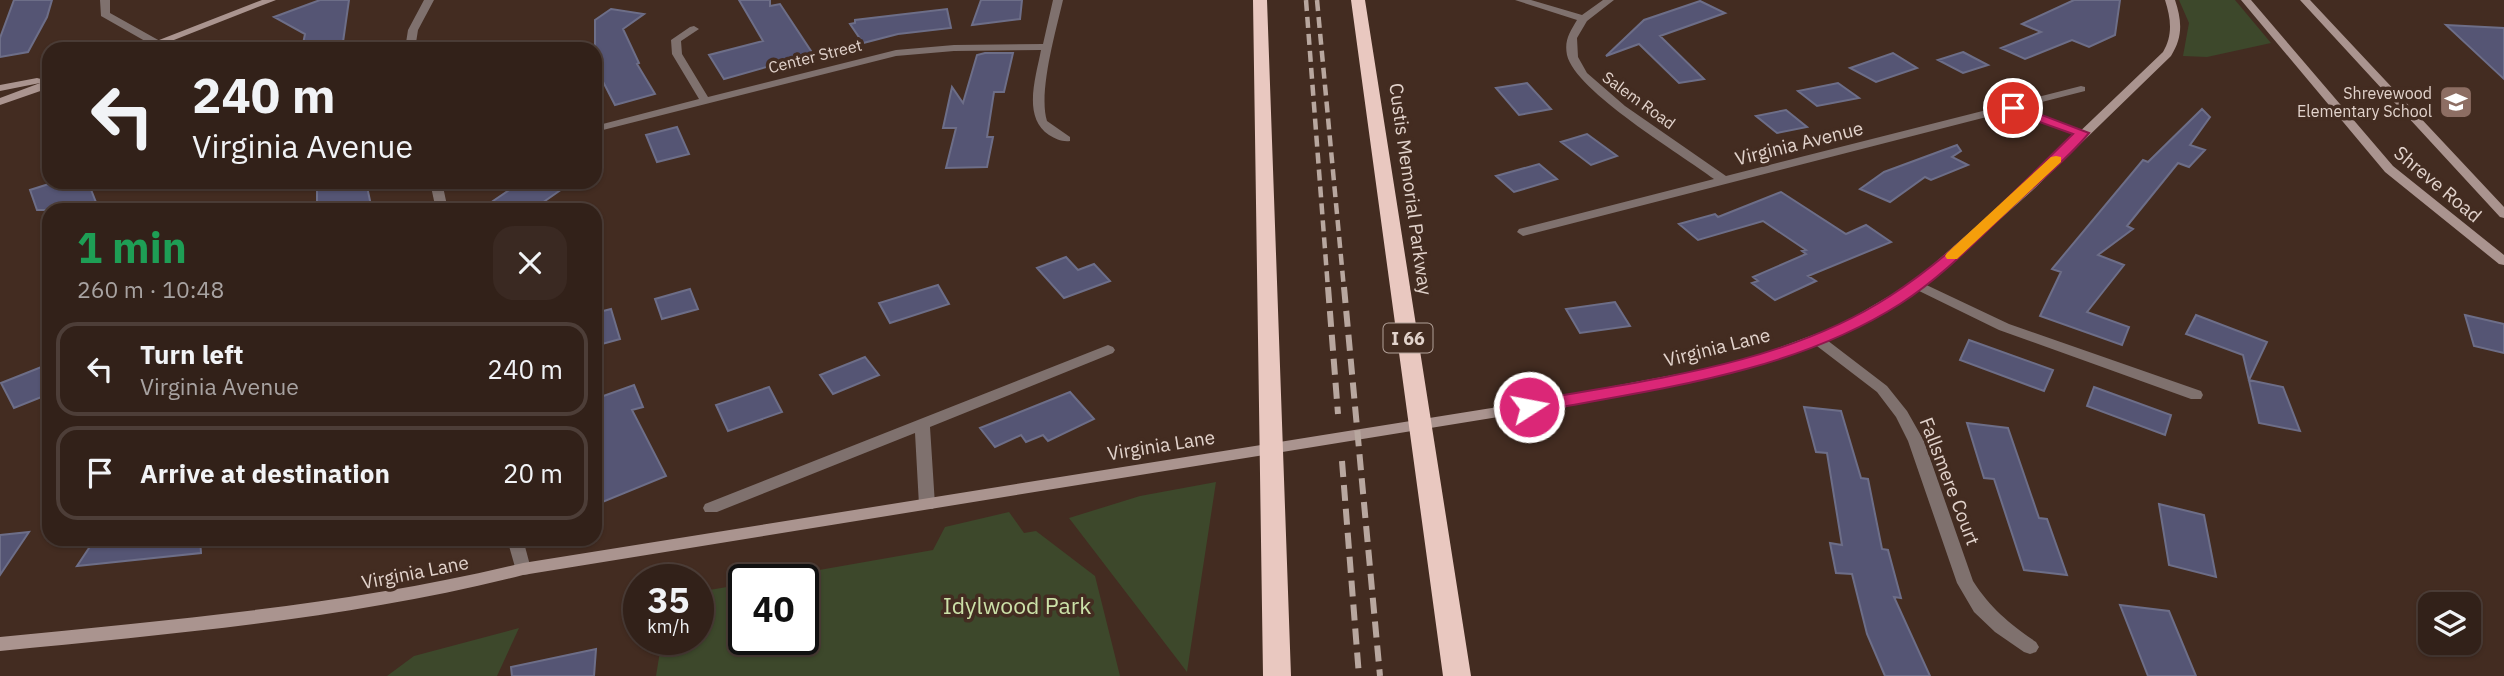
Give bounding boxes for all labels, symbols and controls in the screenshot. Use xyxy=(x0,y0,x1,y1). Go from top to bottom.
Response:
street label: Center Street xyxy=(766,35,864,77)
text: 240 m xyxy=(192,63,336,126)
street label: Salem Road xyxy=(1599,67,1679,133)
icon: left xyxy=(77,70,168,161)
pin xyxy=(1983,78,2043,138)
street label: Custis Memorial Parkway xyxy=(1384,81,1438,297)
place label: Shrevewood Elementary School xyxy=(2297,83,2432,121)
school or university icon: Shrevewood Elementary School xyxy=(2437,83,2475,121)
icon: arrive xyxy=(1994,89,2032,127)
street label: Virginia Avenue xyxy=(1732,115,1866,171)
text: Virginia Avenue xyxy=(192,125,413,167)
street label: Shreve Road xyxy=(2389,140,2487,228)
text: 1 min xyxy=(77,220,187,275)
button: close xyxy=(493,226,567,300)
text: 260 m · 10:48 xyxy=(77,274,224,304)
street label: Virginia Lane xyxy=(1661,322,1773,372)
road number: I 66 xyxy=(1384,324,1432,352)
text: Turn left xyxy=(140,337,243,371)
icon: left xyxy=(81,350,119,388)
text: 240 m xyxy=(487,352,563,386)
position arrow xyxy=(1492,370,1566,444)
text: Virginia Avenue xyxy=(140,371,299,401)
street label: Fallsmere Court xyxy=(1915,414,1985,548)
street label: Virginia Lane xyxy=(1105,425,1217,465)
icon: arrive xyxy=(81,454,119,492)
text: Arrive at destination xyxy=(140,456,390,490)
text: 20 m xyxy=(503,456,563,490)
street label: Virginia Lane xyxy=(359,550,471,594)
speed limit sign: 40 xyxy=(728,564,819,655)
text: 35 xyxy=(647,577,690,623)
park label: Idylwood Park xyxy=(943,590,1091,620)
map controls xyxy=(2418,592,2481,655)
button: layers xyxy=(2418,592,2481,655)
text: km/h xyxy=(647,615,690,638)

